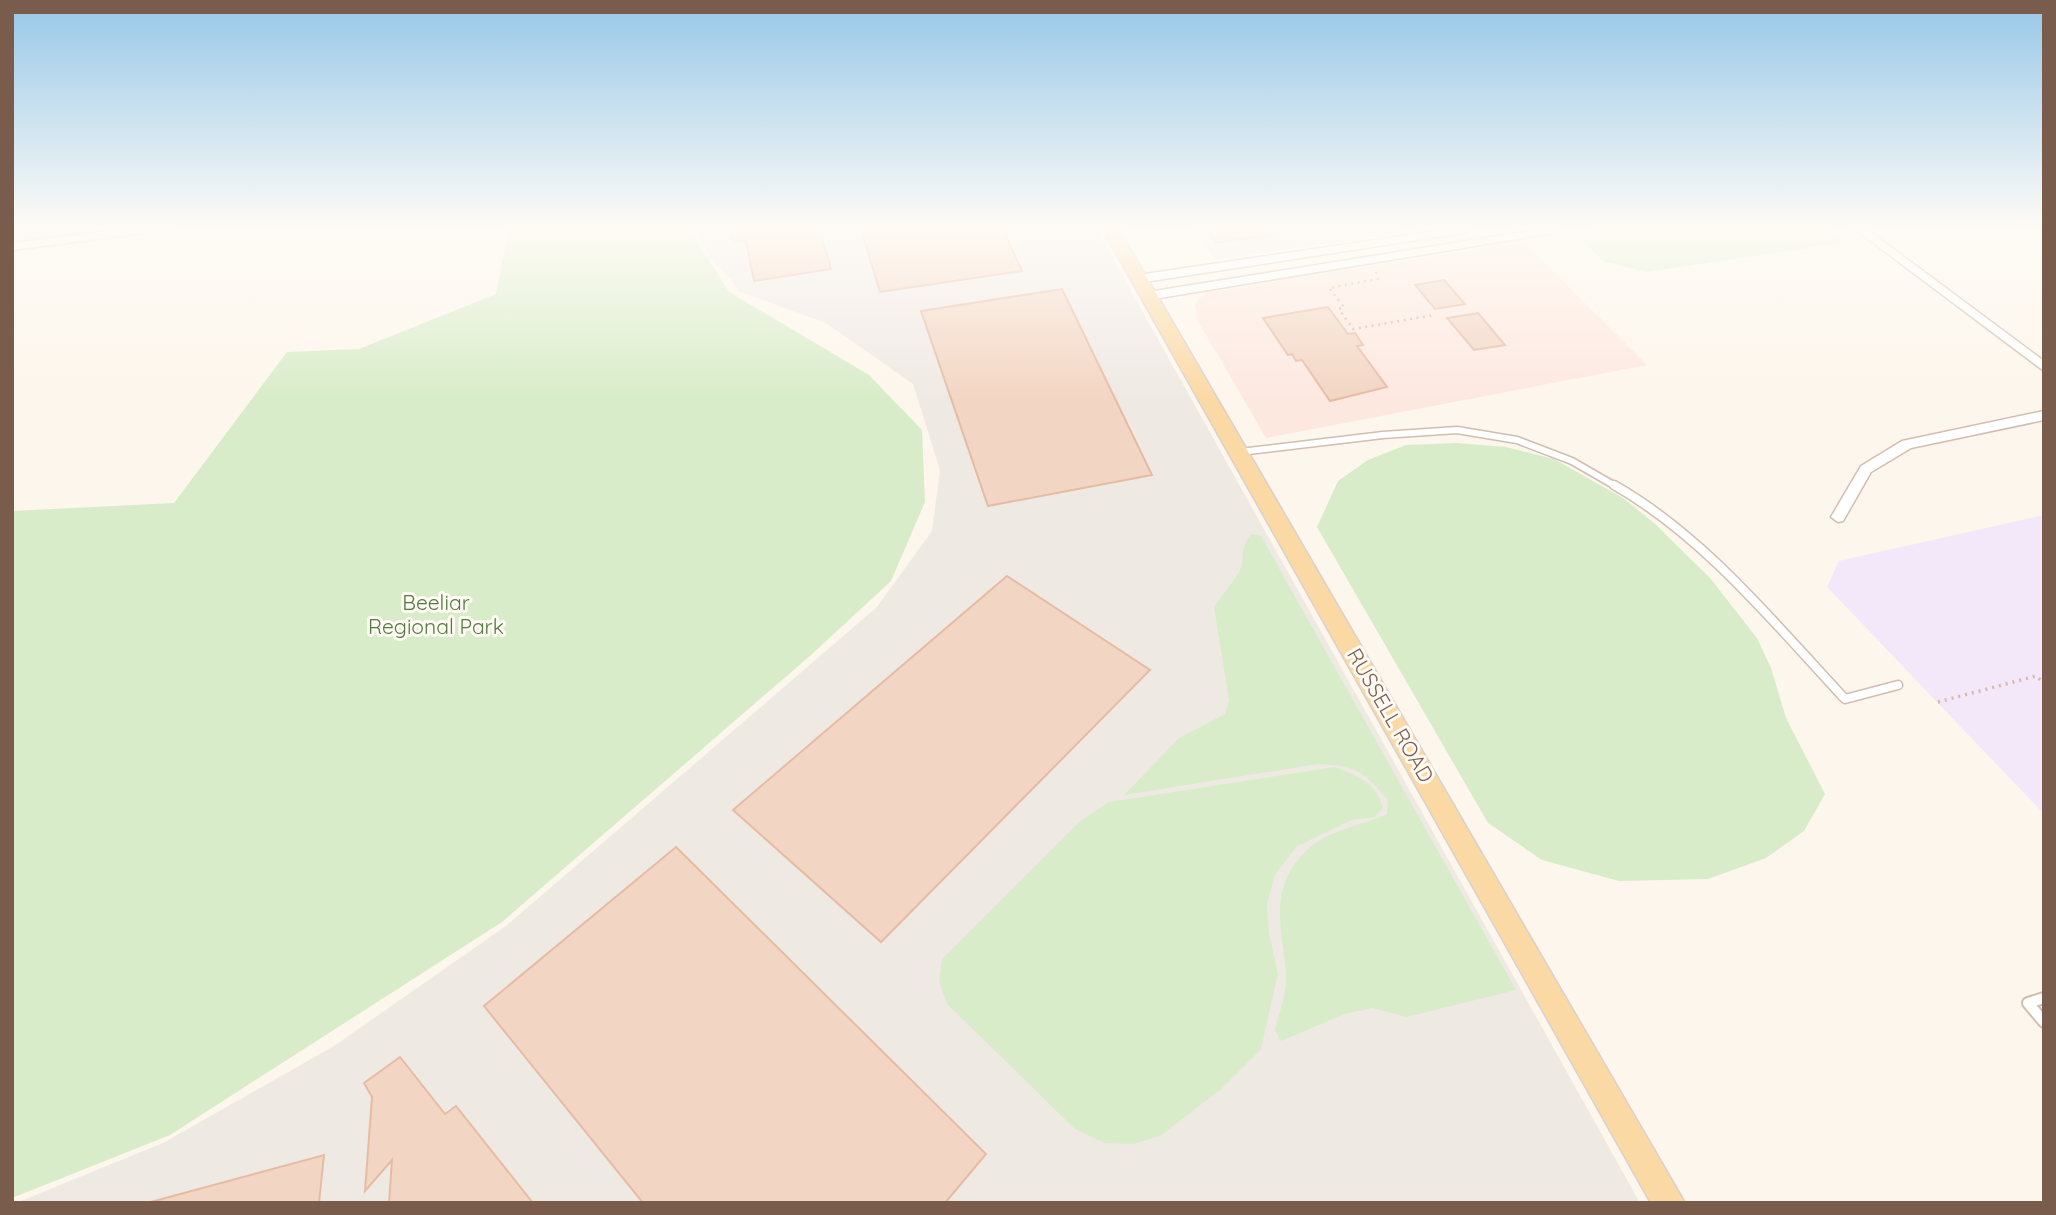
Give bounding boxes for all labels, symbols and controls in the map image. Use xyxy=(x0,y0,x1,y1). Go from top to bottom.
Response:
park label: Beeliar Regional Park xyxy=(368,589,504,639)
street label: RUSSELL ROAD xyxy=(1342,643,1440,787)

